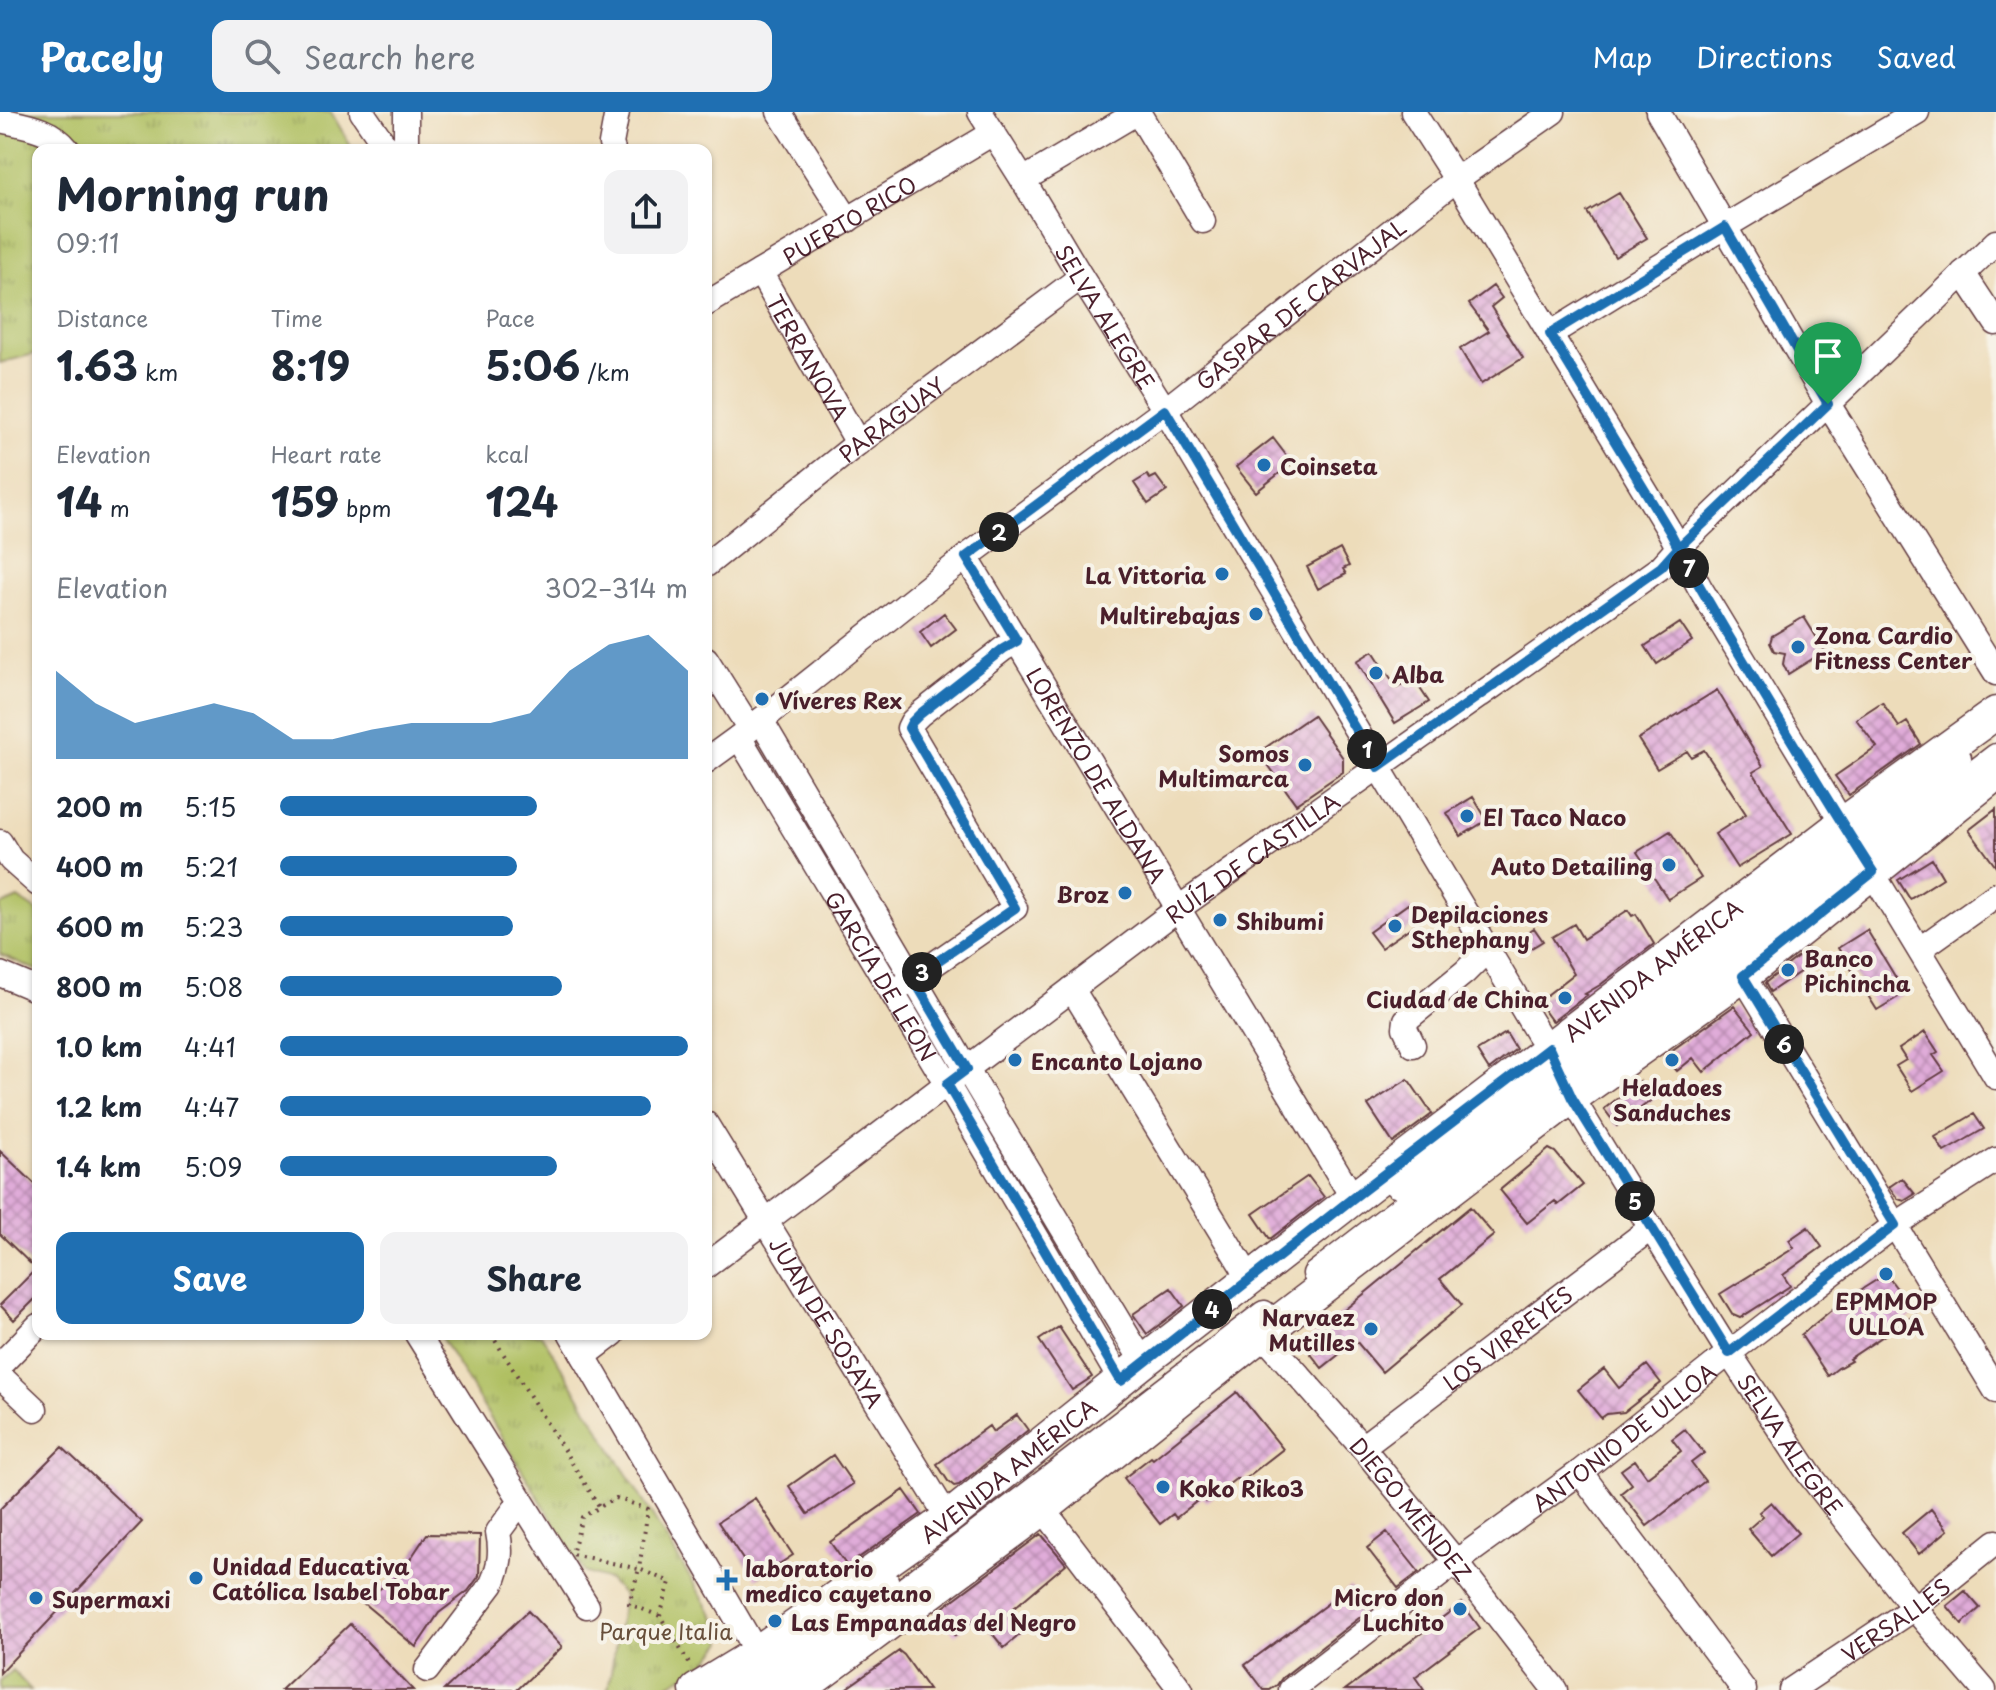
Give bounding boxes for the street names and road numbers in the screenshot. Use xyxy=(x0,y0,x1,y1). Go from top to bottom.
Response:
street label: PUERTO RICO xyxy=(775,166,922,272)
street label: GASPAR DE CARVAJAL xyxy=(1188,210,1412,397)
street label: SELVA ALEGRE xyxy=(1048,237,1164,395)
street label: TERRANOVA xyxy=(759,288,858,427)
street label: PARAGUAY xyxy=(831,368,951,469)
street label: LORENZO DE ALDANA xyxy=(1019,660,1175,889)
street label: RUÍZ DE CASTILLA xyxy=(1157,783,1346,930)
street label: GARCÍA DE LEON xyxy=(818,884,946,1067)
street label: AVENIDA AMÉRICA xyxy=(1556,890,1748,1048)
street label: JUAN DE SOSAYA xyxy=(762,1230,893,1414)
street label: LOS VIRREYES xyxy=(1435,1277,1579,1397)
street label: ANTONIO DE ULLOA xyxy=(1524,1354,1722,1519)
street label: SELVA ALEGRE xyxy=(1730,1366,1852,1522)
street label: AVENIDA AMÉRICA xyxy=(913,1389,1103,1550)
street label: DIEGO MÉNDEZ xyxy=(1343,1429,1481,1587)
street label: VERSALLES xyxy=(1834,1569,1957,1669)

